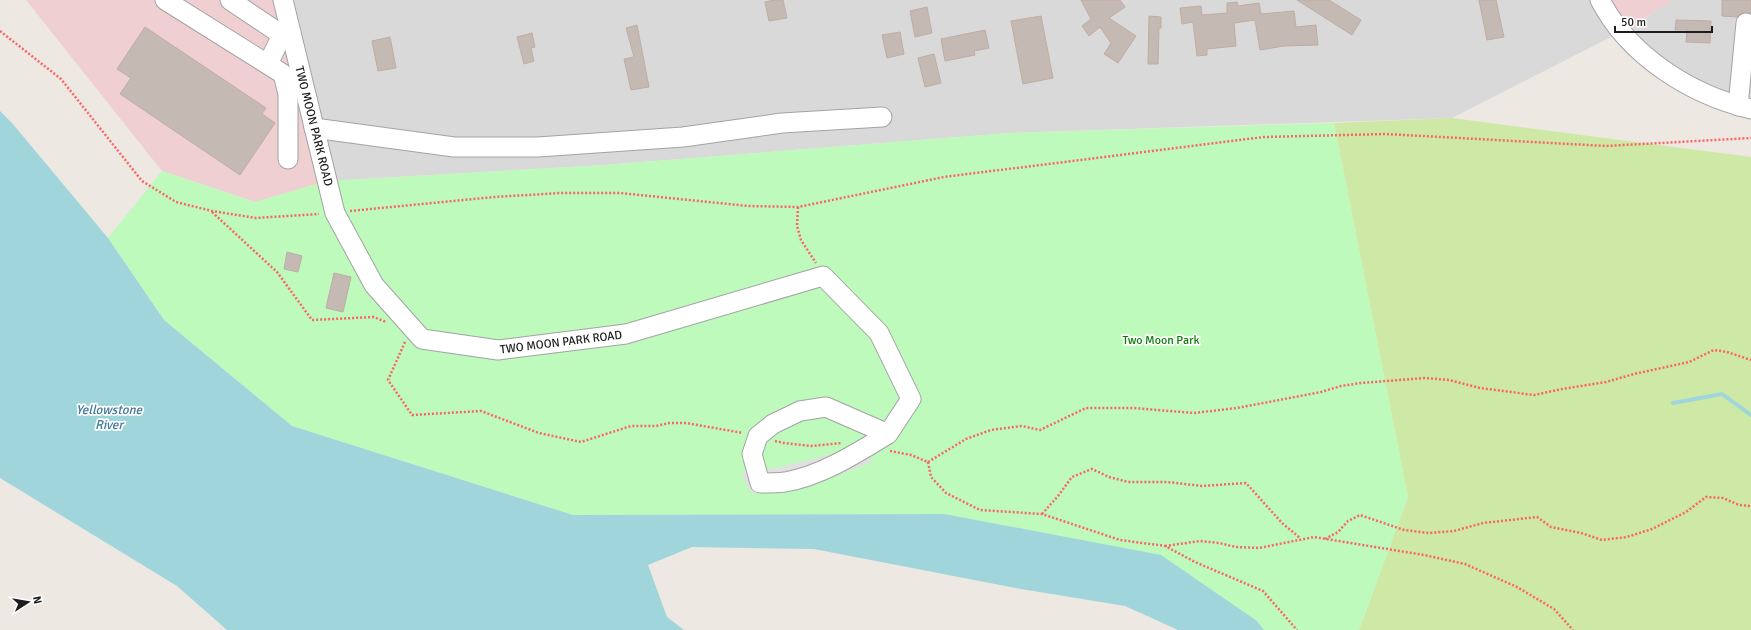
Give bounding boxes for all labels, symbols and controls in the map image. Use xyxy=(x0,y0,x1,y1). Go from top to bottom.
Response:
scale bar xyxy=(1615,8,1712,34)
text: 50 m xyxy=(1621,15,1646,30)
street label: TWO MOON PARK ROAD xyxy=(291,65,336,188)
street label: TWO MOON PARK ROAD xyxy=(499,328,623,357)
park label: Two Moon Park xyxy=(1123,333,1199,348)
water label: Yellowstone River xyxy=(76,402,144,433)
north arrow xyxy=(8,582,48,622)
text: N xyxy=(30,595,44,605)

